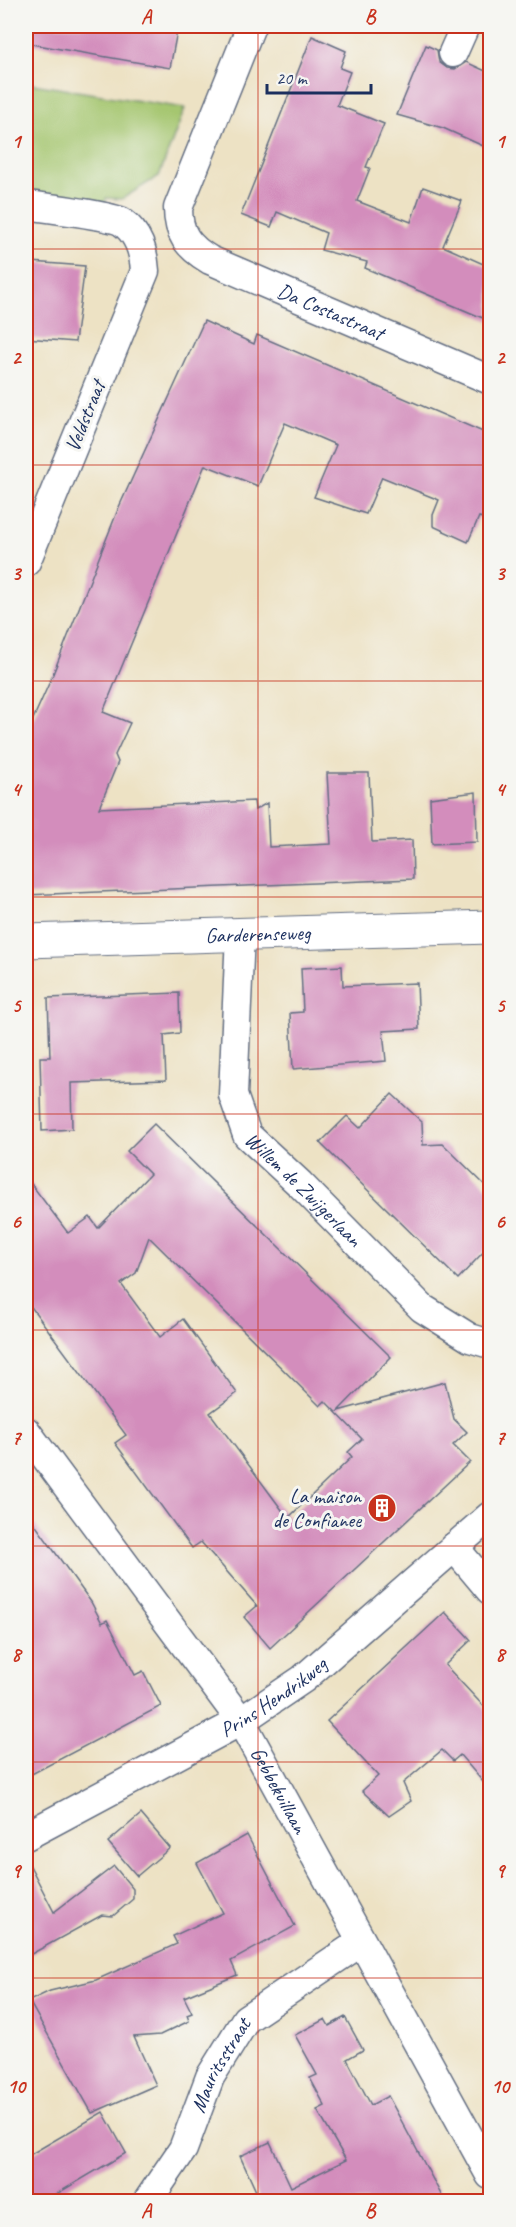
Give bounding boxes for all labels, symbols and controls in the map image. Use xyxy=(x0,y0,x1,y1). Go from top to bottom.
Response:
text: A xyxy=(141,4,153,29)
text: B xyxy=(365,4,377,29)
scale bar xyxy=(267,57,370,95)
text: 20 m xyxy=(276,67,309,89)
text: 1 xyxy=(12,129,23,154)
text: 1 xyxy=(496,129,507,154)
street label: Da Costastraat xyxy=(274,277,390,347)
text: 2 xyxy=(12,345,23,370)
text: 2 xyxy=(496,345,507,370)
street label: Veldstraat xyxy=(59,374,112,455)
text: 3 xyxy=(12,561,23,586)
text: 3 xyxy=(496,561,507,586)
text: 4 xyxy=(12,777,24,802)
text: 4 xyxy=(496,777,508,802)
street label: Garderenseweg xyxy=(205,919,312,949)
text: 5 xyxy=(12,993,23,1018)
text: 5 xyxy=(496,993,507,1018)
street label: Willem de Zwijgerlaan xyxy=(239,1127,368,1253)
text: 6 xyxy=(11,1209,22,1234)
text: 6 xyxy=(495,1209,506,1234)
text: 7 xyxy=(12,1425,23,1450)
text: 7 xyxy=(496,1425,507,1450)
place label: La maison de Confianee xyxy=(273,1483,363,1533)
building icon: La maison de Confianee xyxy=(366,1492,398,1524)
text: 8 xyxy=(12,1642,24,1667)
text: 8 xyxy=(496,1642,508,1667)
street label: Prins Hendrikweg xyxy=(216,1650,333,1743)
street label: Gebbekuillaan xyxy=(245,1742,314,1840)
text: 9 xyxy=(12,1858,23,1883)
text: 9 xyxy=(496,1858,507,1883)
street label: Mauritsstraat xyxy=(185,2011,257,2116)
text: 10 xyxy=(7,2074,27,2099)
text: 10 xyxy=(491,2074,511,2099)
text: A xyxy=(141,2198,153,2223)
text: B xyxy=(365,2198,377,2223)

